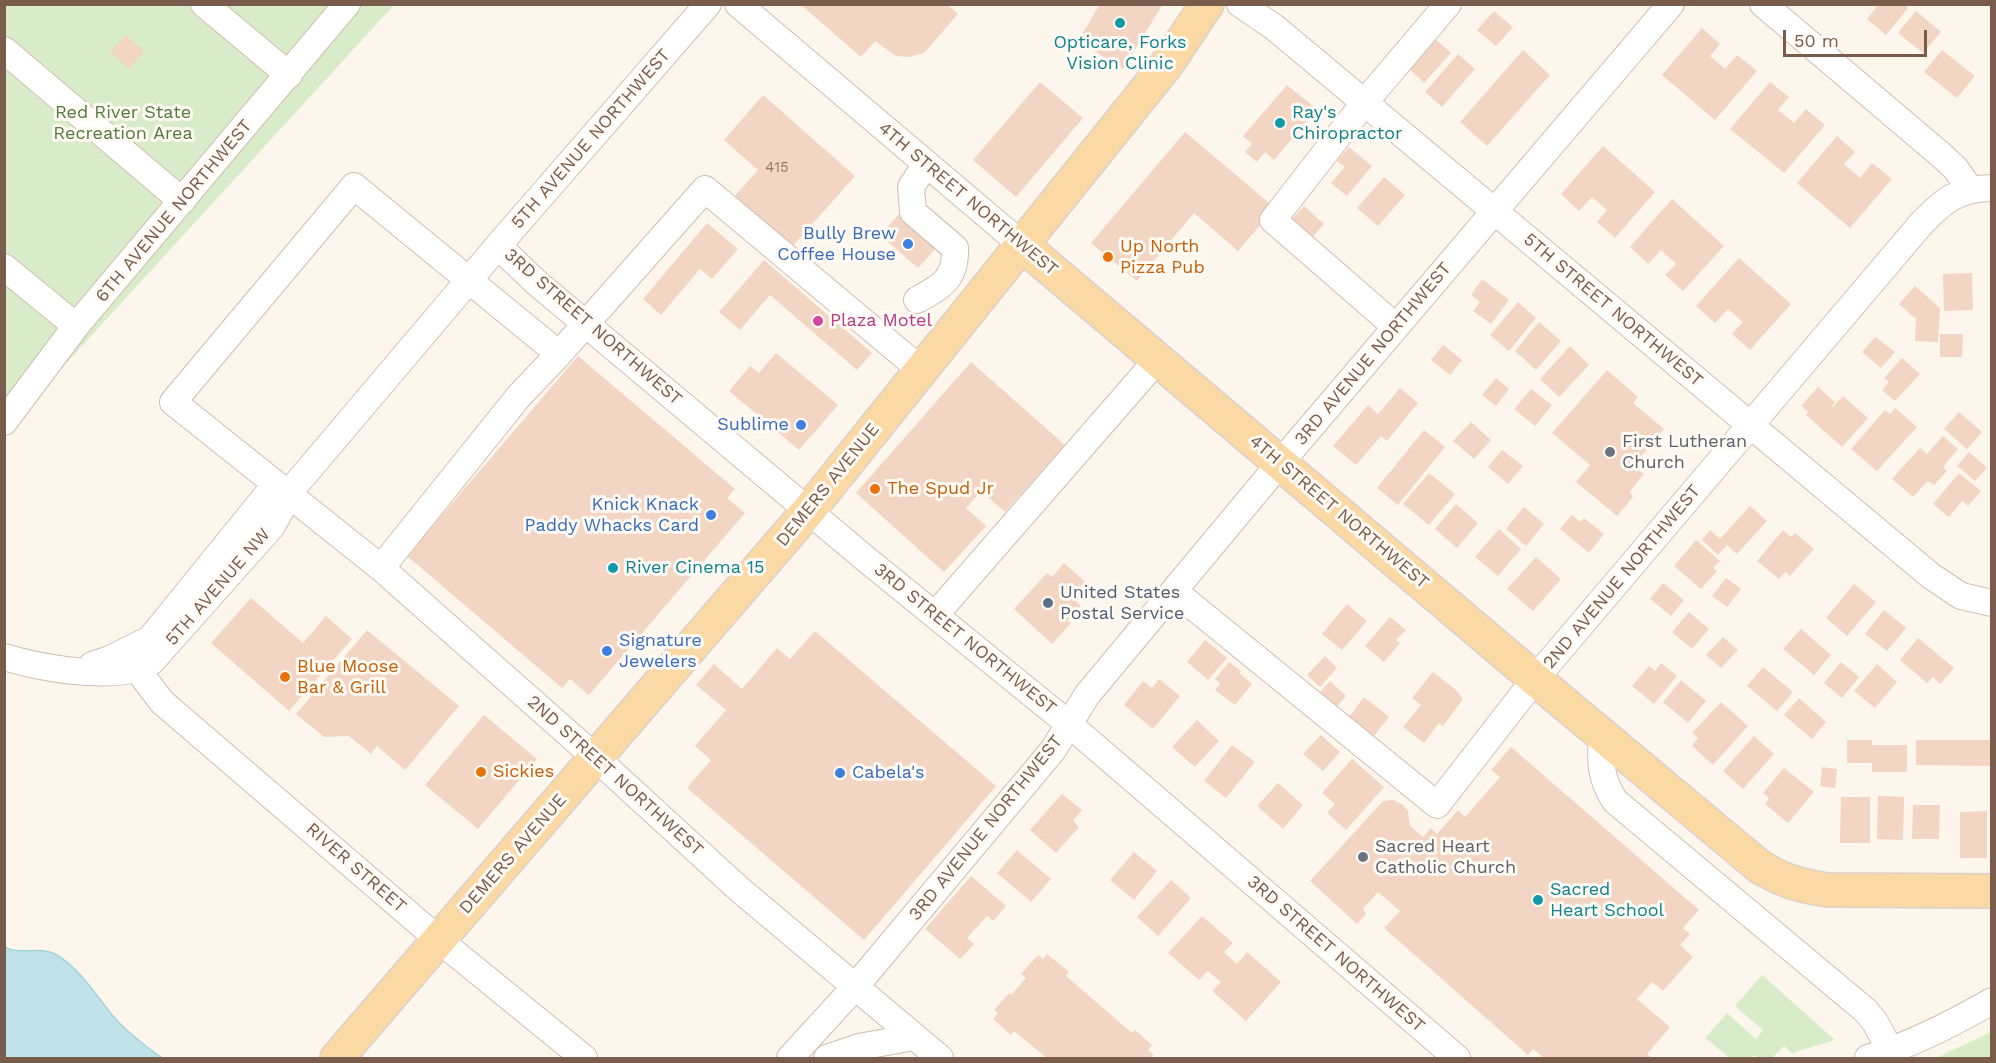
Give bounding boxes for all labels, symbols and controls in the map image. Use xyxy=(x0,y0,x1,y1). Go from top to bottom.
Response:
marker: Opticare, Forks Vision Clinic xyxy=(1113,16,1127,30)
scale bar xyxy=(1786,18,1930,56)
text: 50 m xyxy=(1794,30,1839,51)
place label: Opticare, Forks Vision Clinic xyxy=(1053,32,1187,74)
street label: 5TH AVENUE NORTHWEST xyxy=(507,45,675,233)
park label: Red River State Recreation Area xyxy=(53,102,193,144)
place label: Ray's Chiropractor xyxy=(1292,102,1402,144)
street label: 6TH AVENUE NORTHWEST xyxy=(91,115,257,307)
marker: Ray's Chiropractor xyxy=(1273,116,1287,130)
street label: 4TH STREET NORTHWEST xyxy=(874,118,1062,280)
house number: 415 xyxy=(765,159,789,177)
place label: Bully Brew Coffee House xyxy=(777,223,896,266)
street label: 5TH STREET NORTHWEST xyxy=(1519,229,1707,391)
place label: Up North Pizza Pub xyxy=(1120,236,1205,278)
marker: Bully Brew Coffee House xyxy=(901,237,915,251)
street label: 3RD STREET NORTHWEST xyxy=(500,244,686,410)
marker: Up North Pizza Pub xyxy=(1101,250,1115,264)
street label: 3RD AVENUE NORTHWEST xyxy=(1290,258,1456,450)
place label: Plaza Motel xyxy=(830,310,932,332)
marker: Plaza Motel xyxy=(811,314,825,328)
place label: Sublime xyxy=(717,414,789,436)
marker: Sublime xyxy=(794,418,808,432)
street label: DEMERS AVENUE xyxy=(772,419,884,551)
street label: 4TH STREET NORTHWEST xyxy=(1245,431,1433,593)
place label: First Lutheran Church xyxy=(1622,431,1747,474)
marker: First Lutheran Church xyxy=(1603,445,1617,459)
place label: The Spud Jr xyxy=(887,478,994,500)
street label: 2ND AVENUE NORTHWEST xyxy=(1539,481,1705,673)
marker: The Spud Jr xyxy=(868,482,882,496)
place label: Knick Knack Paddy Whacks Card xyxy=(525,494,699,536)
marker: Knick Knack Paddy Whacks Card xyxy=(704,508,718,522)
street label: 5TH AVENUE NW xyxy=(161,524,275,650)
place label: River Cinema 15 xyxy=(625,557,765,579)
street label: 3RD STREET NORTHWEST xyxy=(869,559,1061,719)
marker: River Cinema 15 xyxy=(606,561,620,575)
place label: United States Postal Service xyxy=(1060,582,1184,624)
marker: United States Postal Service xyxy=(1041,596,1055,610)
place label: Signature Jewelers xyxy=(619,630,702,672)
marker: Signature Jewelers xyxy=(600,644,614,658)
place label: Blue Moose Bar & Grill xyxy=(297,656,399,698)
marker: Blue Moose Bar & Grill xyxy=(278,670,292,684)
street label: 2ND STREET NORTHWEST xyxy=(522,691,708,861)
street label: 3RD AVENUE NORTHWEST xyxy=(905,731,1067,925)
place label: Sickies xyxy=(493,761,554,783)
place label: Cabela's xyxy=(852,762,925,784)
marker: Sickies xyxy=(474,765,488,779)
marker: Cabela's xyxy=(833,766,847,780)
street label: DEMERS AVENUE xyxy=(455,789,571,919)
street label: RIVER STREET xyxy=(301,818,411,918)
place label: Sacred Heart Catholic Church xyxy=(1375,836,1516,878)
marker: Sacred Heart Catholic Church xyxy=(1356,850,1370,864)
street label: 3RD STREET NORTHWEST xyxy=(1243,871,1429,1037)
place label: Sacred Heart School xyxy=(1550,879,1664,922)
marker: Sacred Heart School xyxy=(1531,893,1545,907)

